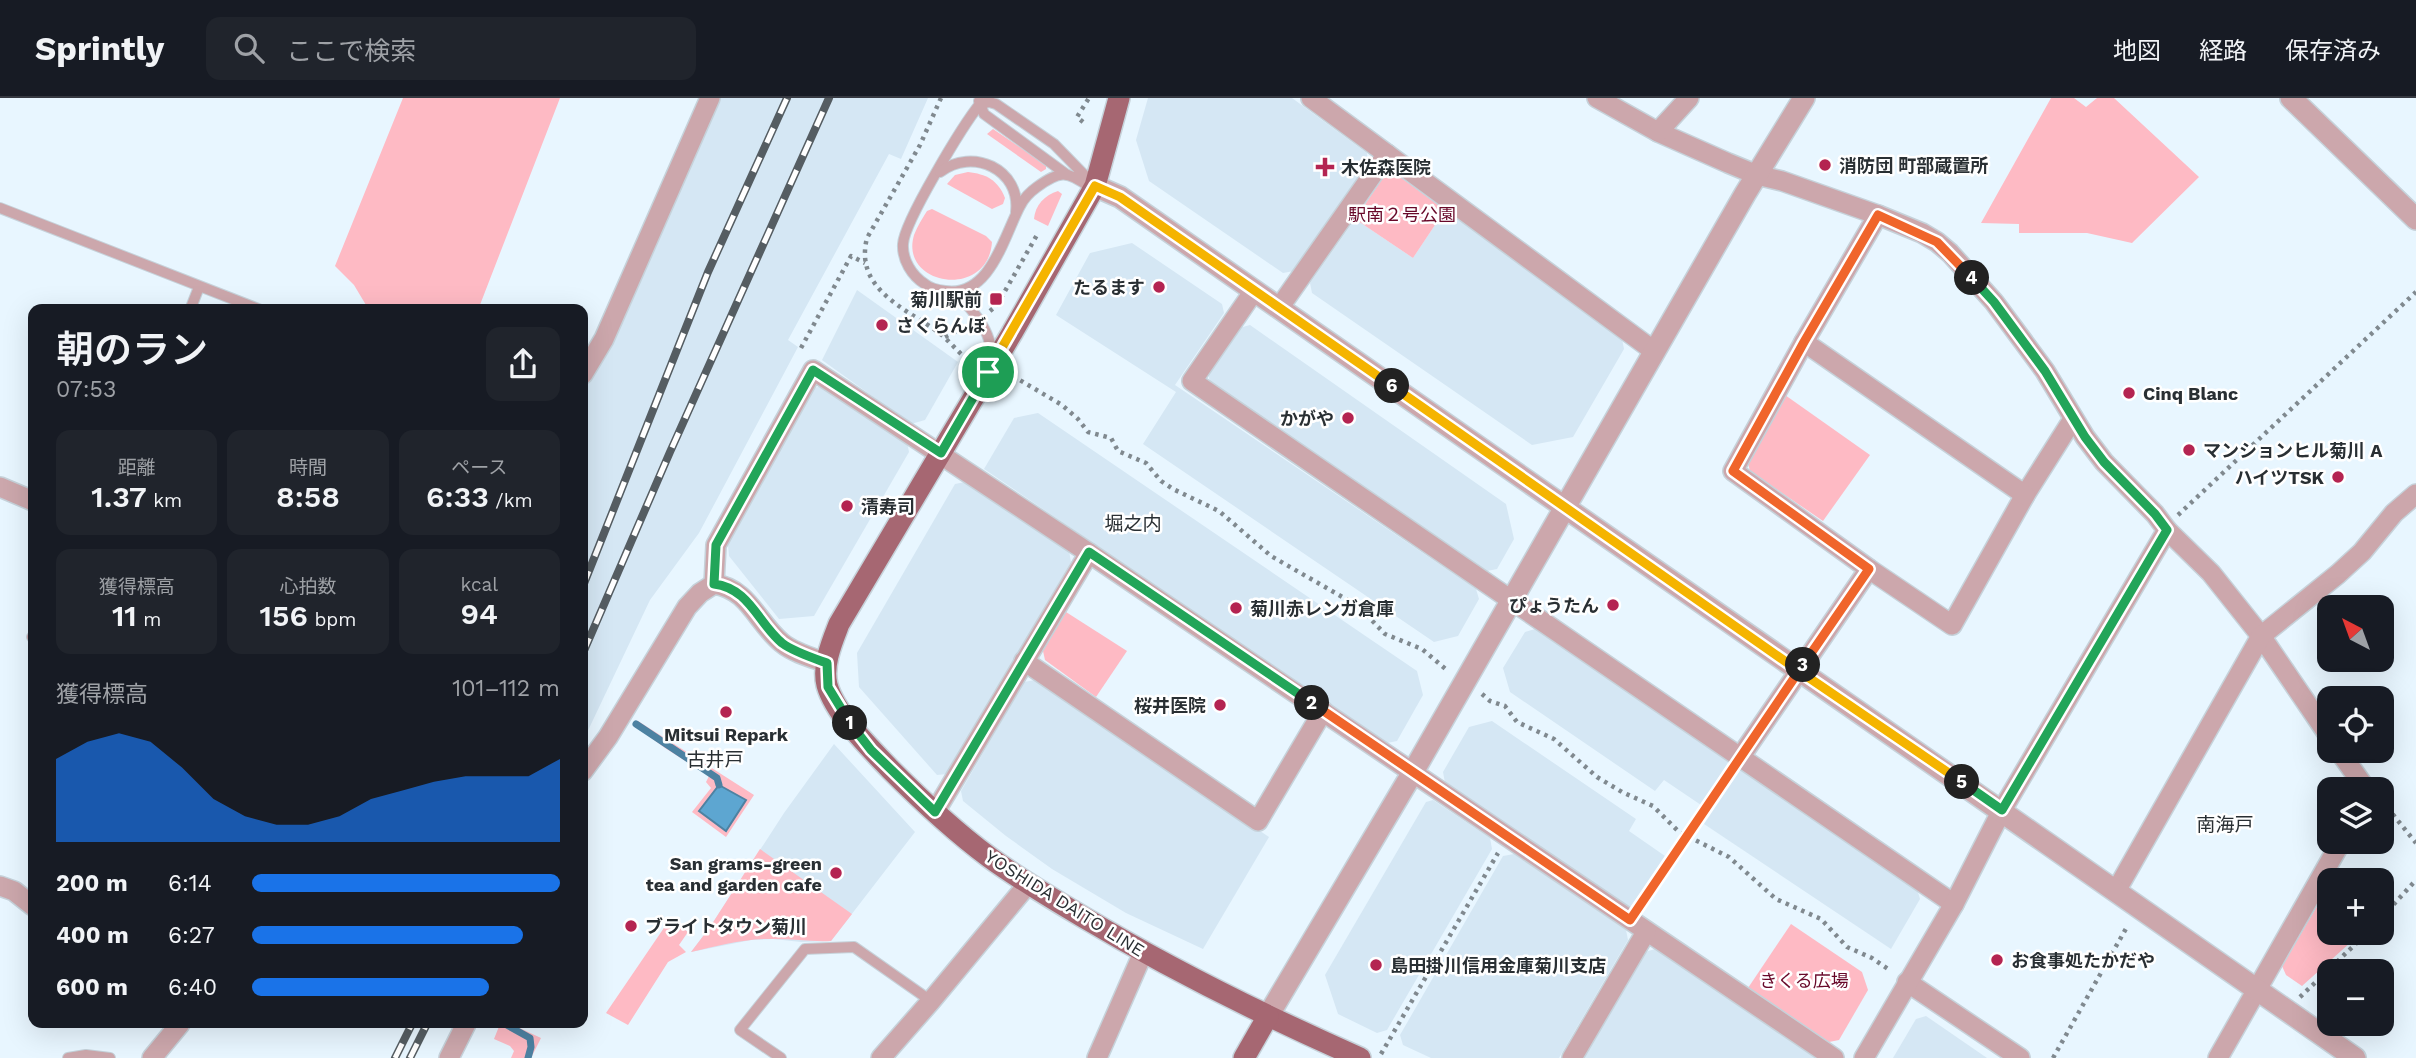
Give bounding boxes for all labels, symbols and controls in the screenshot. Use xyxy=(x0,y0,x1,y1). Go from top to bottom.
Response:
search box xyxy=(206,17,696,80)
text: Sprintly xyxy=(35,29,164,68)
icon: search xyxy=(230,29,268,67)
text: ここで検索 xyxy=(286,36,416,66)
text: 地図 xyxy=(2113,37,2161,65)
text: 経路 xyxy=(2199,37,2247,65)
text: 保存済み xyxy=(2285,37,2381,65)
place label: 消防団 町部蔵置所 xyxy=(1839,155,1988,176)
marker: 木佐森医院 xyxy=(1315,157,1335,177)
place label: 木佐森医院 xyxy=(1341,157,1431,178)
marker: 消防団 町部蔵置所 xyxy=(1817,157,1833,173)
park label: 駅南２号公園 xyxy=(1348,204,1456,225)
pin: 4 xyxy=(1954,260,1990,296)
text: 4 xyxy=(1965,266,1978,289)
place label: たるます xyxy=(1073,277,1145,298)
marker: たるます xyxy=(1151,279,1167,295)
place label: 菊川駅前 xyxy=(910,289,982,310)
marker: 菊川駅前 xyxy=(988,291,1004,307)
place label: さくらんぼ xyxy=(896,315,986,336)
marker: さくらんぼ xyxy=(874,317,890,333)
button: share xyxy=(486,327,560,401)
text: 朝のラン xyxy=(56,328,208,372)
pin xyxy=(958,342,1018,402)
icon: arrive xyxy=(969,353,1007,391)
pin: 6 xyxy=(1374,368,1410,404)
text: 6 xyxy=(1386,374,1397,397)
text: 07:53 xyxy=(56,376,116,403)
place label: Cinq Blanc xyxy=(2143,383,2238,404)
marker: Cinq Blanc xyxy=(2121,385,2137,401)
place label: かがや xyxy=(1280,408,1334,429)
marker: かがや xyxy=(1340,410,1356,426)
place label: マンションヒル菊川 A xyxy=(2203,440,2383,461)
marker: マンションヒル菊川 A xyxy=(2181,442,2197,458)
text: 距離 xyxy=(118,456,156,479)
text: 時間 xyxy=(289,456,327,479)
text: ペース xyxy=(451,456,507,479)
place label: ハイツTSK xyxy=(2235,467,2325,488)
marker: ハイツTSK xyxy=(2330,469,2346,485)
text: 1.37 xyxy=(91,479,147,514)
text: 8:58 xyxy=(276,479,340,514)
text: 6:33 xyxy=(426,479,489,514)
text: km xyxy=(147,489,182,512)
text: /km xyxy=(489,489,533,512)
place label: 清寿司 xyxy=(861,496,915,517)
marker: 清寿司 xyxy=(839,498,855,514)
district label: 堀之内 xyxy=(1104,512,1162,535)
text: kcal xyxy=(461,573,498,596)
text: 獲得標高 xyxy=(99,575,175,598)
text: 心拍数 xyxy=(279,575,337,598)
place label: ぴょうたん xyxy=(1509,595,1599,616)
north arrow xyxy=(2317,595,2394,672)
map controls xyxy=(2317,595,2394,1036)
text: 94 xyxy=(461,596,498,631)
marker: ぴょうたん xyxy=(1605,597,1621,613)
text: 11 xyxy=(112,598,137,633)
text: 156 xyxy=(260,598,308,633)
place label: 菊川赤レンガ倉庫 xyxy=(1250,598,1394,619)
marker: 菊川赤レンガ倉庫 xyxy=(1228,600,1244,616)
text: m xyxy=(137,608,161,631)
text: bpm xyxy=(308,608,356,631)
pin: 3 xyxy=(1786,648,1820,682)
text: 3 xyxy=(1797,653,1808,676)
text: 101–112 m xyxy=(452,675,560,702)
text: 獲得標高 xyxy=(56,681,148,708)
pin: 2 xyxy=(1294,686,1330,720)
button: locate xyxy=(2317,686,2394,763)
text: 2 xyxy=(1306,691,1317,714)
place label: 桜井医院 xyxy=(1134,695,1206,716)
marker: 桜井医院 xyxy=(1212,697,1228,713)
marker: Mitsui Repark xyxy=(718,704,734,720)
pin: 1 xyxy=(832,706,868,740)
text: 1 xyxy=(845,711,854,734)
place label: Mitsui Repark xyxy=(664,724,789,745)
district label: 古井戸 xyxy=(686,748,744,771)
pin: 5 xyxy=(1944,764,1980,800)
text: 5 xyxy=(1956,770,1967,793)
button: layers xyxy=(2317,777,2394,854)
district label: 南海戸 xyxy=(2196,813,2254,836)
street label: YOSHIDA DAITO LINE xyxy=(981,845,1149,961)
place label: San grams-green tea and garden cafe xyxy=(646,853,822,895)
marker: San grams-green tea and garden cafe xyxy=(828,865,844,881)
button: + xyxy=(2317,868,2394,945)
text: 200 m xyxy=(56,870,128,897)
text: 6:14 xyxy=(168,870,212,897)
place label: ブライトタウン菊川 xyxy=(645,916,807,937)
marker: ブライトタウン菊川 xyxy=(623,918,639,934)
text: 400 m xyxy=(56,922,129,949)
text: 6:27 xyxy=(168,922,215,949)
place label: お食事処たかだや xyxy=(2011,950,2155,971)
marker: お食事処たかだや xyxy=(1989,952,2005,968)
place label: 島田掛川信用金庫菊川支店 xyxy=(1390,955,1606,976)
marker: 島田掛川信用金庫菊川支店 xyxy=(1368,957,1384,973)
button: − xyxy=(2317,959,2394,1036)
park label: きくる広場 xyxy=(1759,970,1849,991)
text: 600 m xyxy=(56,974,128,1001)
text: 6:40 xyxy=(168,974,217,1001)

